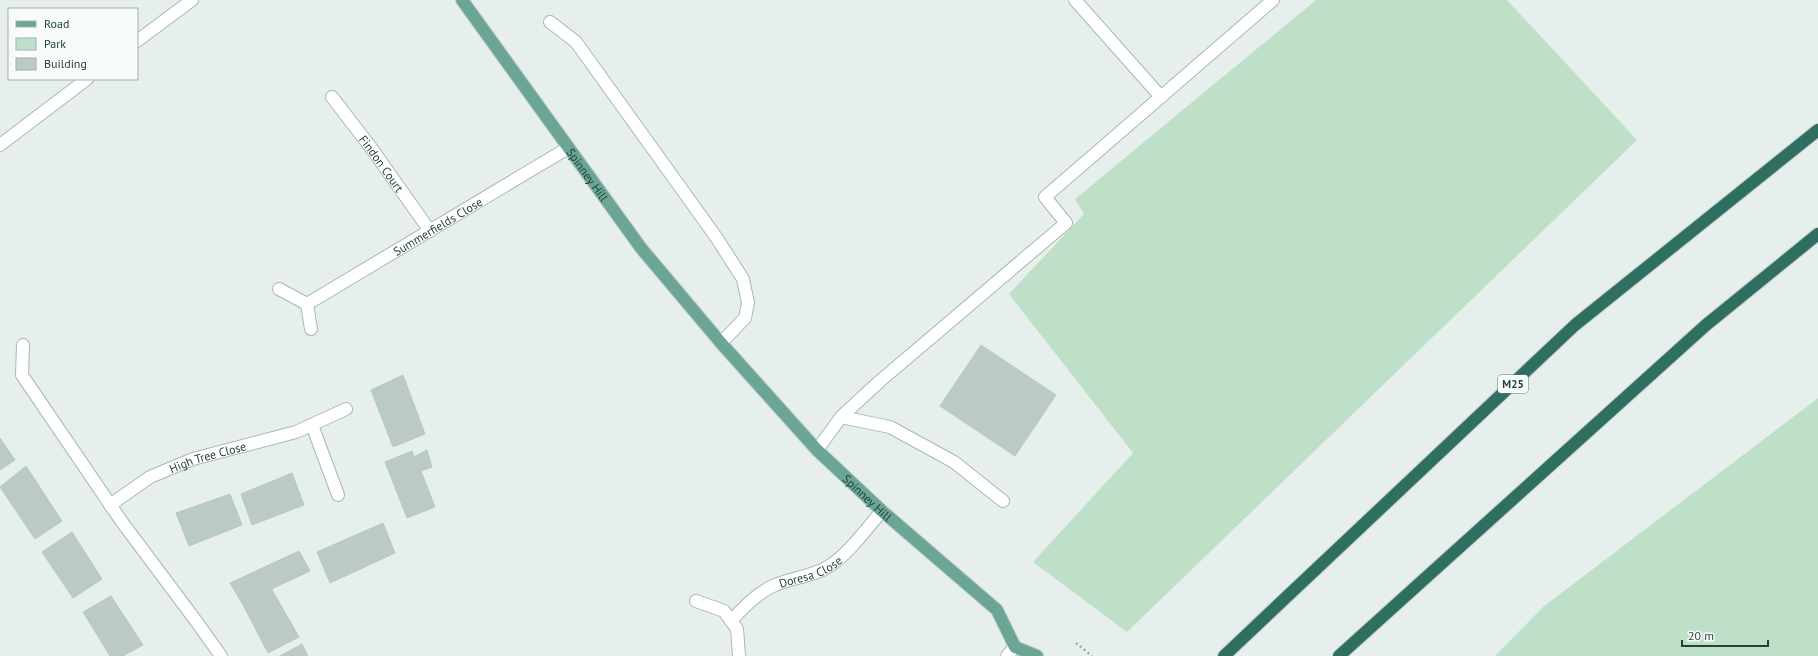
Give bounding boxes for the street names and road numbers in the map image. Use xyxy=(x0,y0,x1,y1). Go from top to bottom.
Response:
street label: Findon Court xyxy=(356,132,407,195)
street label: Spinney Hill xyxy=(564,145,612,204)
street label: Summerfields Close xyxy=(390,194,485,258)
road number: M25 xyxy=(1498,375,1528,393)
street label: High Tree Close xyxy=(167,438,248,476)
street label: Spinney Hill xyxy=(840,471,896,524)
street label: Doresa Close xyxy=(777,552,845,590)

